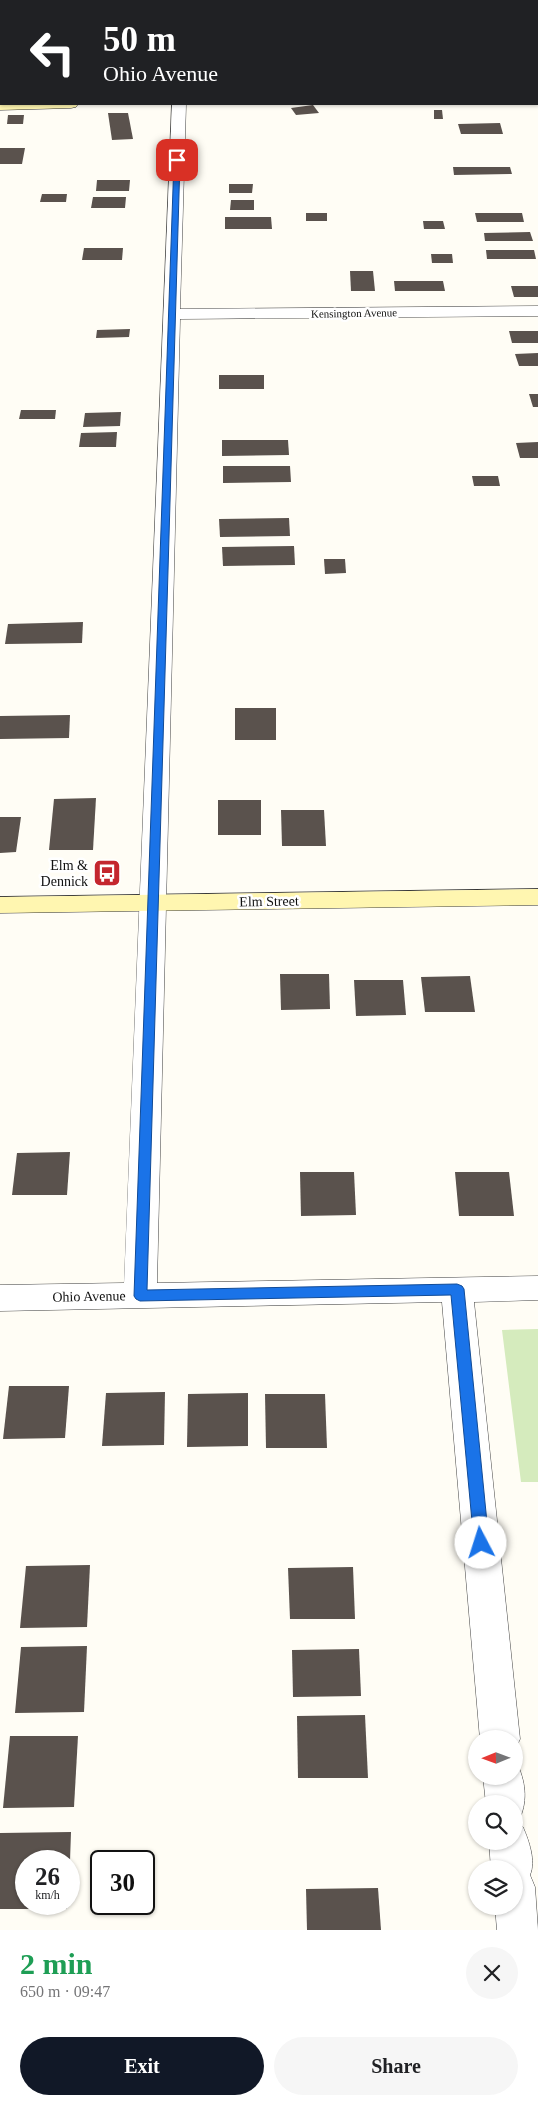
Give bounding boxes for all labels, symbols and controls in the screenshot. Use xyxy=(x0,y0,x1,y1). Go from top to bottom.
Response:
icon: left xyxy=(20,20,85,85)
text: 50 m xyxy=(103,20,176,59)
text: Ohio Avenue xyxy=(103,61,218,86)
pin xyxy=(156,139,198,181)
icon: arrive xyxy=(163,146,191,174)
street label: Kensington Avenue xyxy=(311,306,397,320)
place label: Elm & Dennick xyxy=(41,858,88,889)
bus stop icon: Elm & Dennick xyxy=(92,858,122,888)
street label: Elm Street xyxy=(239,893,299,910)
street label: Ohio Avenue xyxy=(52,1288,126,1305)
position arrow xyxy=(454,1516,506,1568)
north arrow xyxy=(468,1730,522,1785)
map controls xyxy=(468,1730,523,1915)
button: search xyxy=(468,1795,523,1850)
speed limit sign: 30 xyxy=(90,1850,155,1915)
button: layers xyxy=(468,1860,523,1915)
text: 26 xyxy=(35,1863,60,1890)
text: km/h xyxy=(35,1888,60,1902)
text: 2 min xyxy=(20,1947,93,1980)
button: close xyxy=(466,1947,518,1999)
text: 650 m · 09:47 xyxy=(20,1983,110,2000)
button: Exit xyxy=(20,2037,264,2095)
button: Share xyxy=(274,2037,518,2095)

